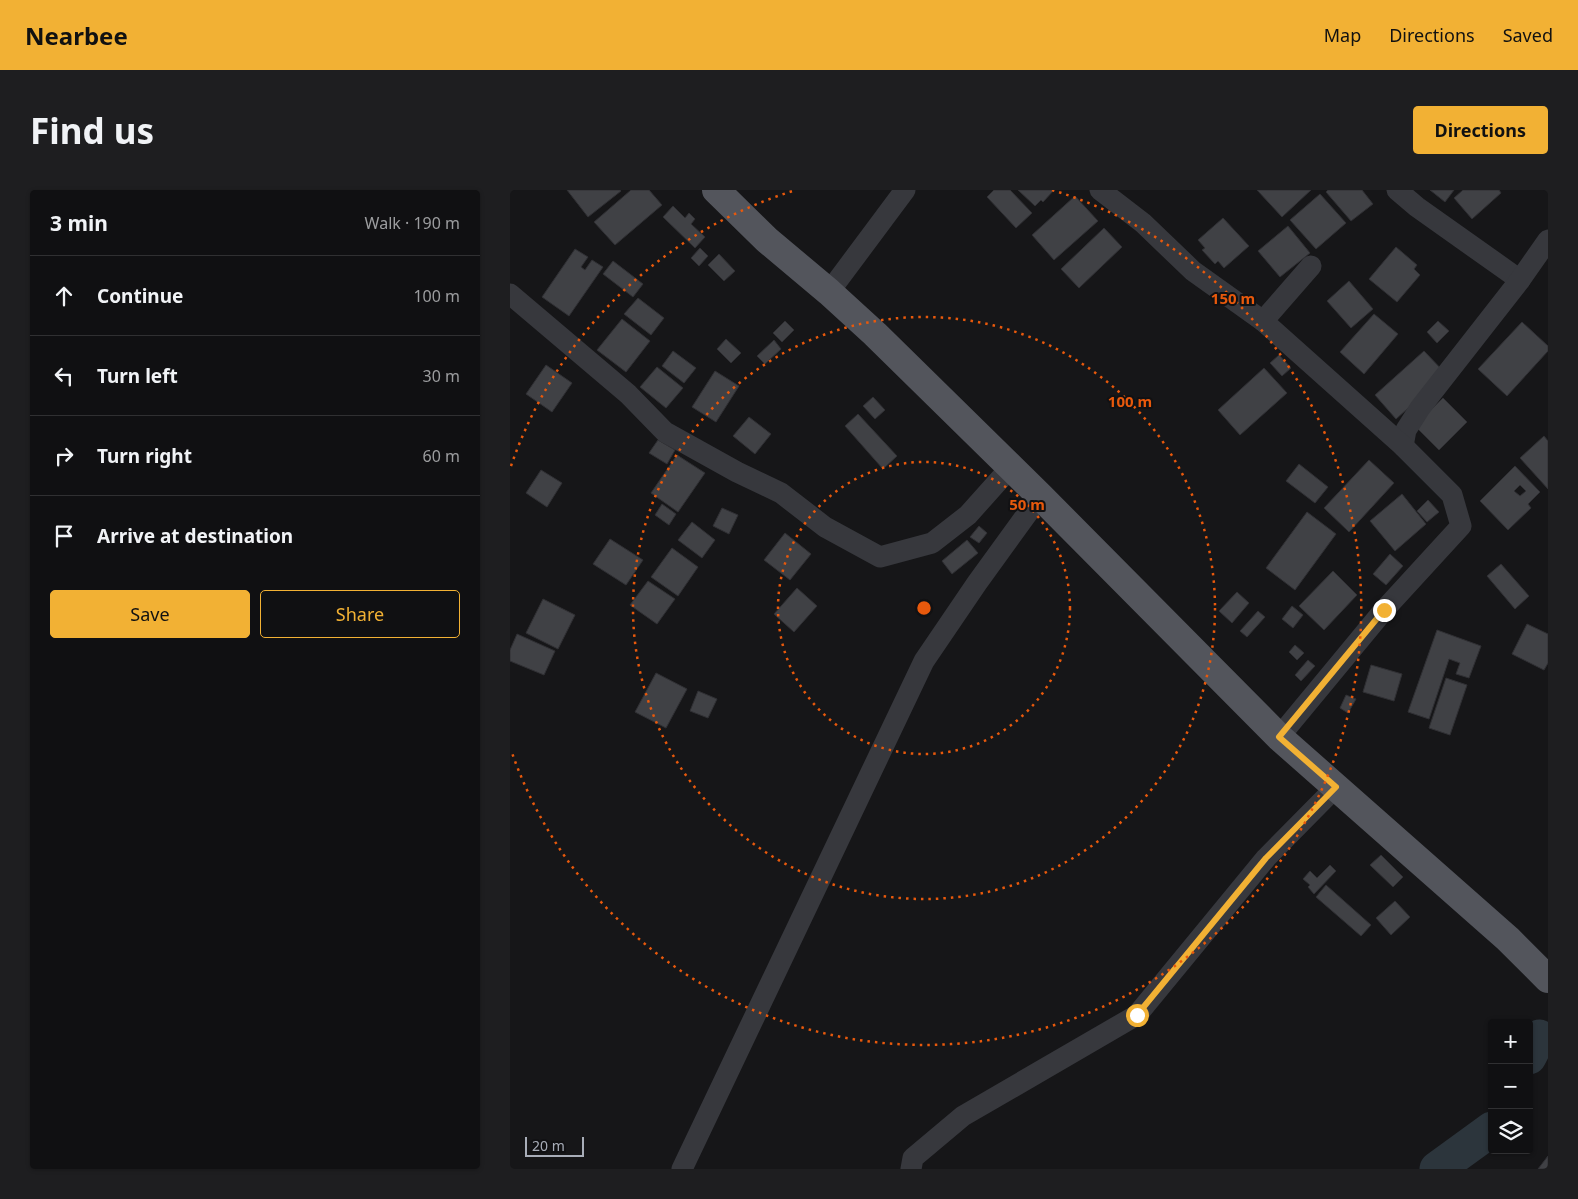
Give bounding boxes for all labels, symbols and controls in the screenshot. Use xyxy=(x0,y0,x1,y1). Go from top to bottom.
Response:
text: Nearbee xyxy=(25,19,128,52)
text: Map xyxy=(1324,23,1361,47)
text: Directions xyxy=(1389,23,1475,47)
text: Saved xyxy=(1503,23,1553,47)
button: Directions xyxy=(1413,106,1548,154)
text: Find us xyxy=(30,107,154,154)
text: 3 min xyxy=(50,209,108,237)
text: Walk · 190 m xyxy=(365,212,460,234)
icon: ahead xyxy=(50,282,78,310)
text: Continue xyxy=(97,283,183,309)
text: 100 m xyxy=(413,285,460,307)
text: 150 m xyxy=(1211,288,1255,308)
icon: left xyxy=(50,362,78,390)
text: Turn left xyxy=(97,363,178,389)
text: 30 m xyxy=(423,365,460,387)
text: 100 m xyxy=(1108,391,1152,411)
icon: right xyxy=(50,442,78,470)
text: Turn right xyxy=(97,443,192,469)
text: 60 m xyxy=(423,445,460,467)
text: 50 m xyxy=(1009,494,1045,514)
icon: arrive xyxy=(50,522,78,550)
text: Arrive at destination xyxy=(97,523,293,549)
button: Save xyxy=(50,590,250,638)
button: Share xyxy=(260,590,460,638)
centre of rings xyxy=(915,599,933,617)
route end xyxy=(1373,599,1396,622)
route start xyxy=(1126,1004,1149,1027)
map controls xyxy=(1488,1019,1533,1154)
button: + xyxy=(1488,1019,1533,1064)
button: − xyxy=(1488,1064,1533,1109)
button: layers xyxy=(1488,1109,1533,1154)
scale bar xyxy=(525,1134,584,1157)
text: 20 m xyxy=(532,1136,565,1155)

